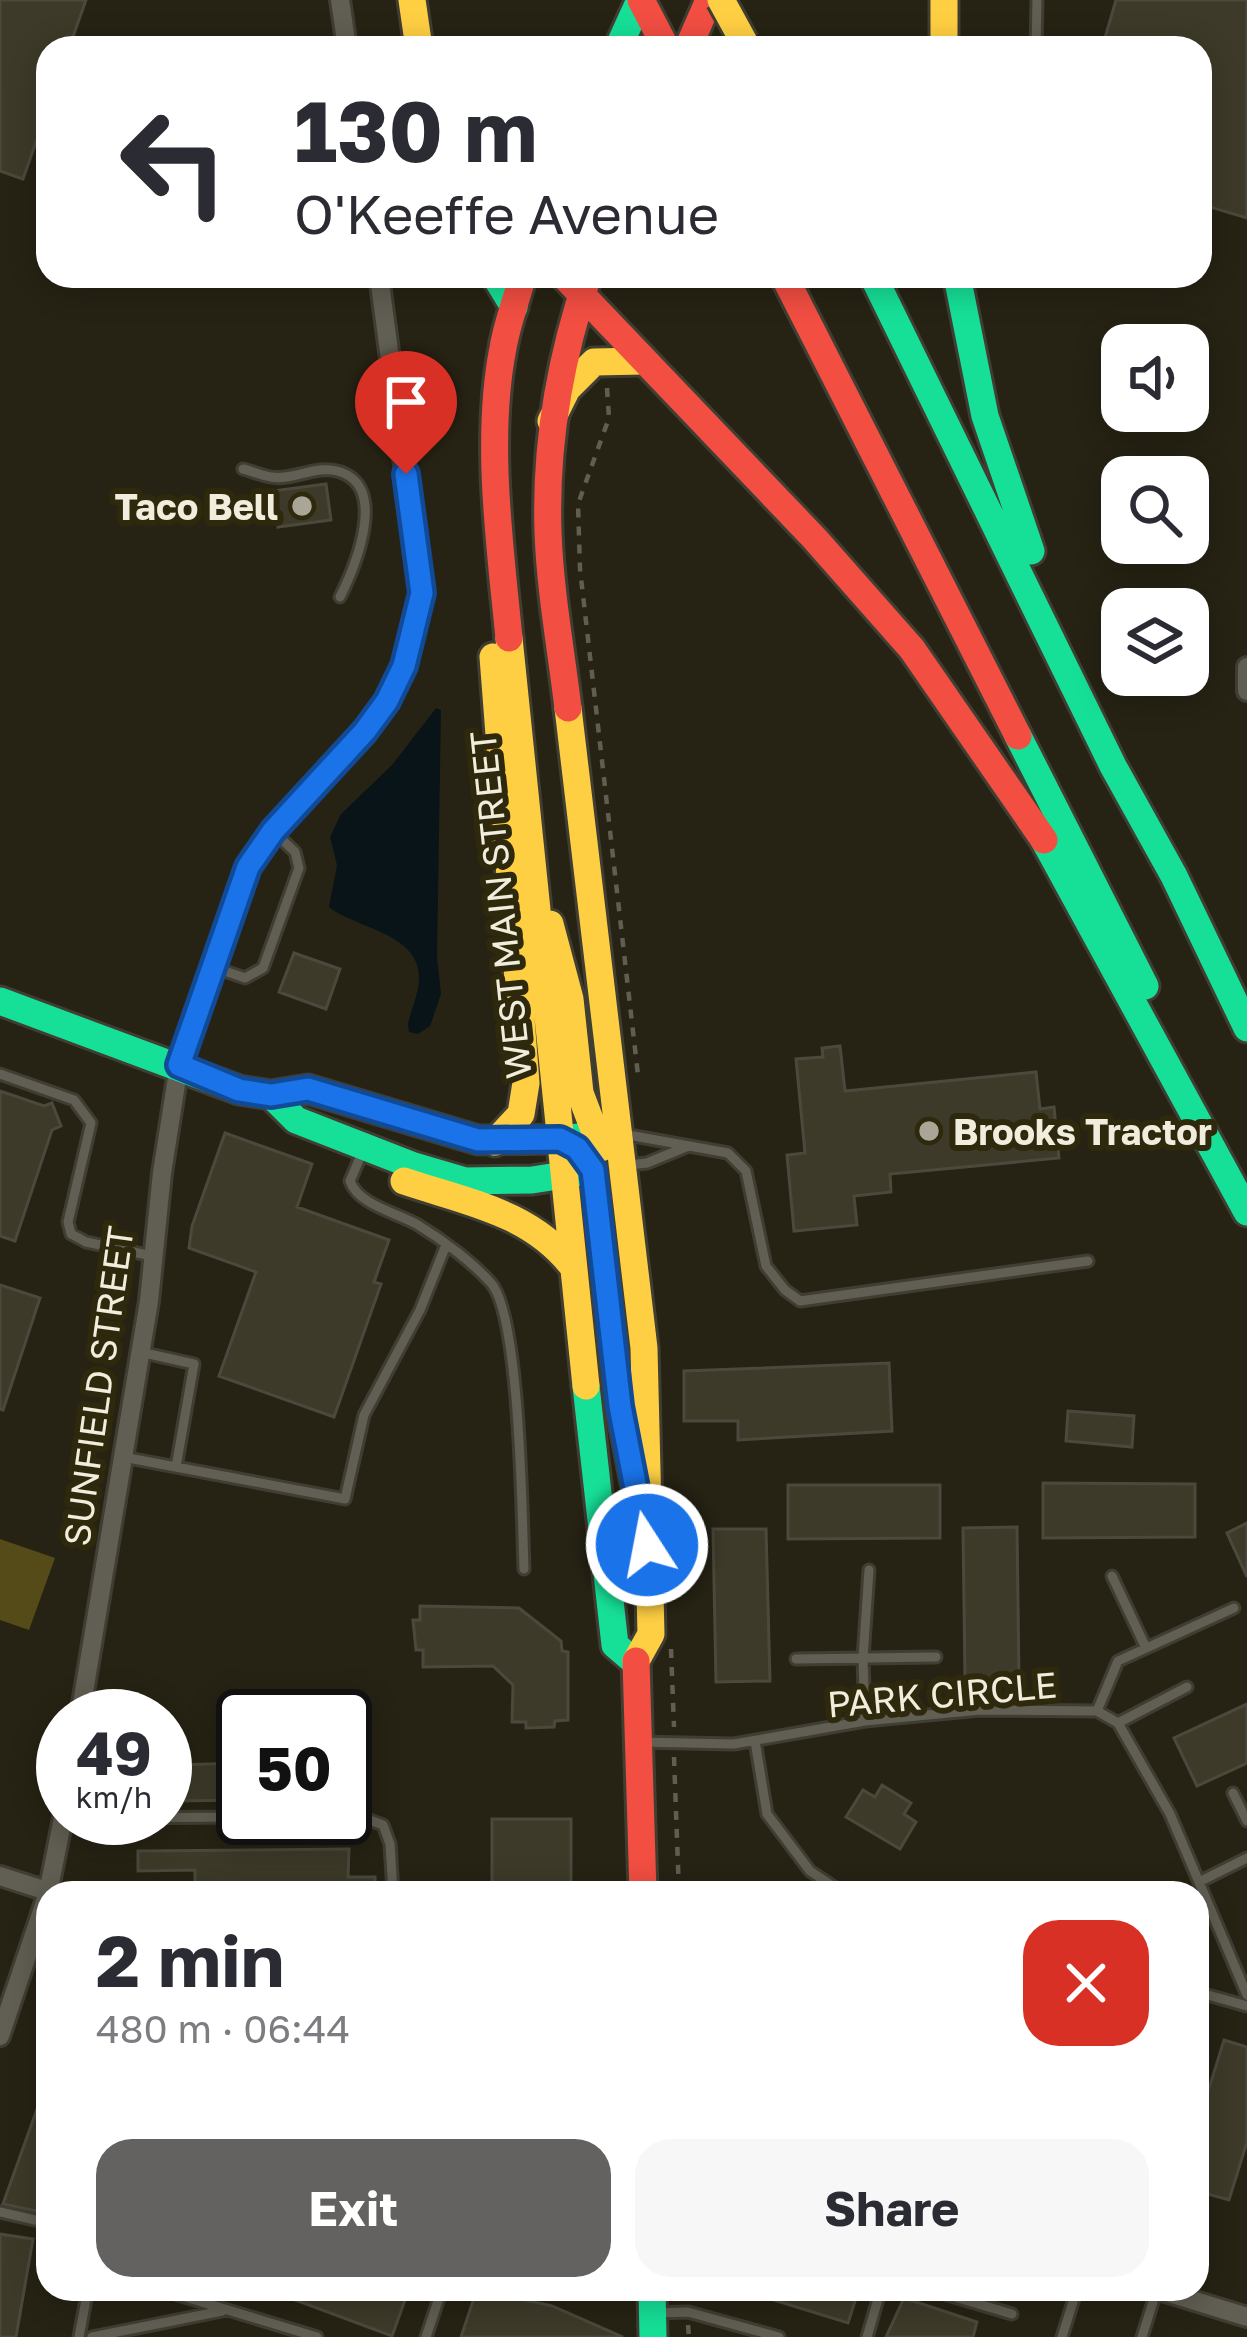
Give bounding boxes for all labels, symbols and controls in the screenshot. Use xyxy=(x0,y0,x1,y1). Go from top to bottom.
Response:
text: 130 m xyxy=(294,80,538,180)
icon: left xyxy=(96,84,252,240)
text: O'Keeffe Avenue xyxy=(294,181,719,246)
map controls xyxy=(1101,324,1209,696)
button: sound xyxy=(1101,324,1209,432)
pin xyxy=(355,351,457,474)
icon: arrive xyxy=(373,369,439,435)
button: search xyxy=(1101,456,1209,564)
place label: Taco Bell xyxy=(115,485,278,528)
marker: Taco Bell xyxy=(289,493,315,519)
button: layers xyxy=(1101,588,1209,696)
street label: WEST MAIN STREET xyxy=(460,729,540,1081)
place label: Brooks Tractor xyxy=(953,1110,1212,1153)
marker: Brooks Tractor xyxy=(916,1118,942,1144)
street label: SUNFIELD STREET xyxy=(54,1223,142,1549)
position arrow xyxy=(584,1482,710,1608)
street label: PARK CIRCLE xyxy=(825,1663,1059,1725)
speed limit sign: 50 xyxy=(216,1689,372,1845)
text: 49 xyxy=(76,1716,152,1788)
text: km/h xyxy=(76,1779,152,1815)
text: 2 min xyxy=(96,1916,284,2003)
button: close xyxy=(1023,1920,1149,2046)
text: 480 m · 06:44 xyxy=(96,2005,350,2052)
button: Exit xyxy=(96,2139,611,2277)
button: Share xyxy=(635,2139,1149,2277)

